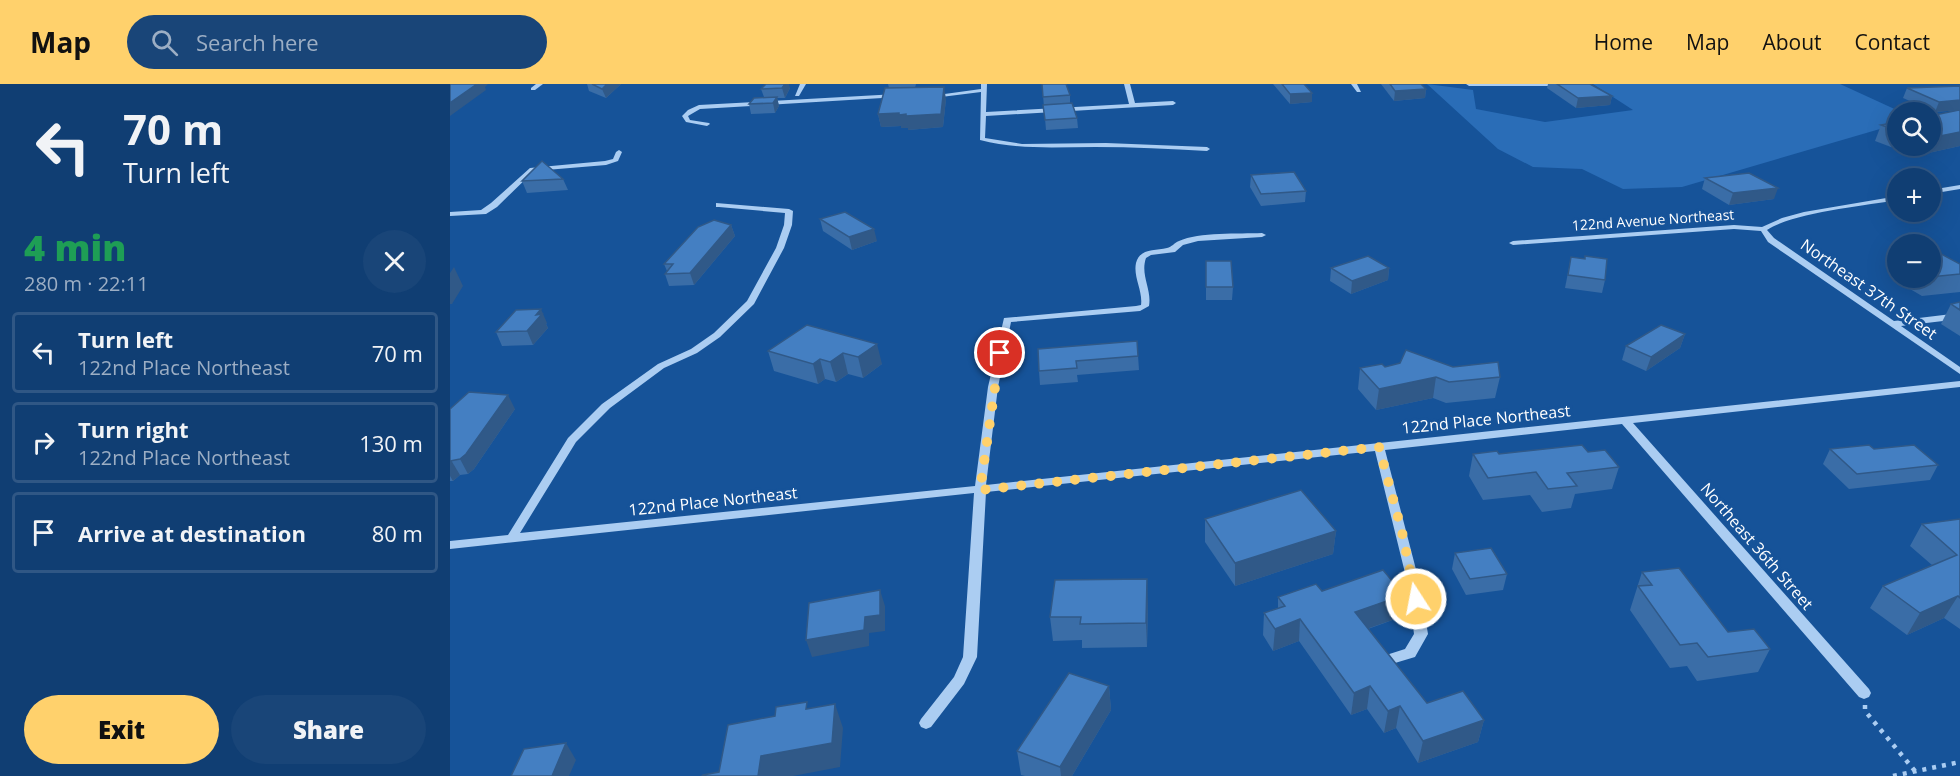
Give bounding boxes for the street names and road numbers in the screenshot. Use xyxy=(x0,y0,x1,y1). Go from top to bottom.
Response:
street label: 122nd Avenue Northeast xyxy=(1571,204,1735,235)
street label: Northeast 37th Street xyxy=(1796,234,1942,345)
street label: 122nd Place Northeast xyxy=(1401,399,1572,439)
street label: Northeast 36th Street xyxy=(1696,478,1819,614)
street label: 122nd Place Northeast xyxy=(628,481,799,521)

